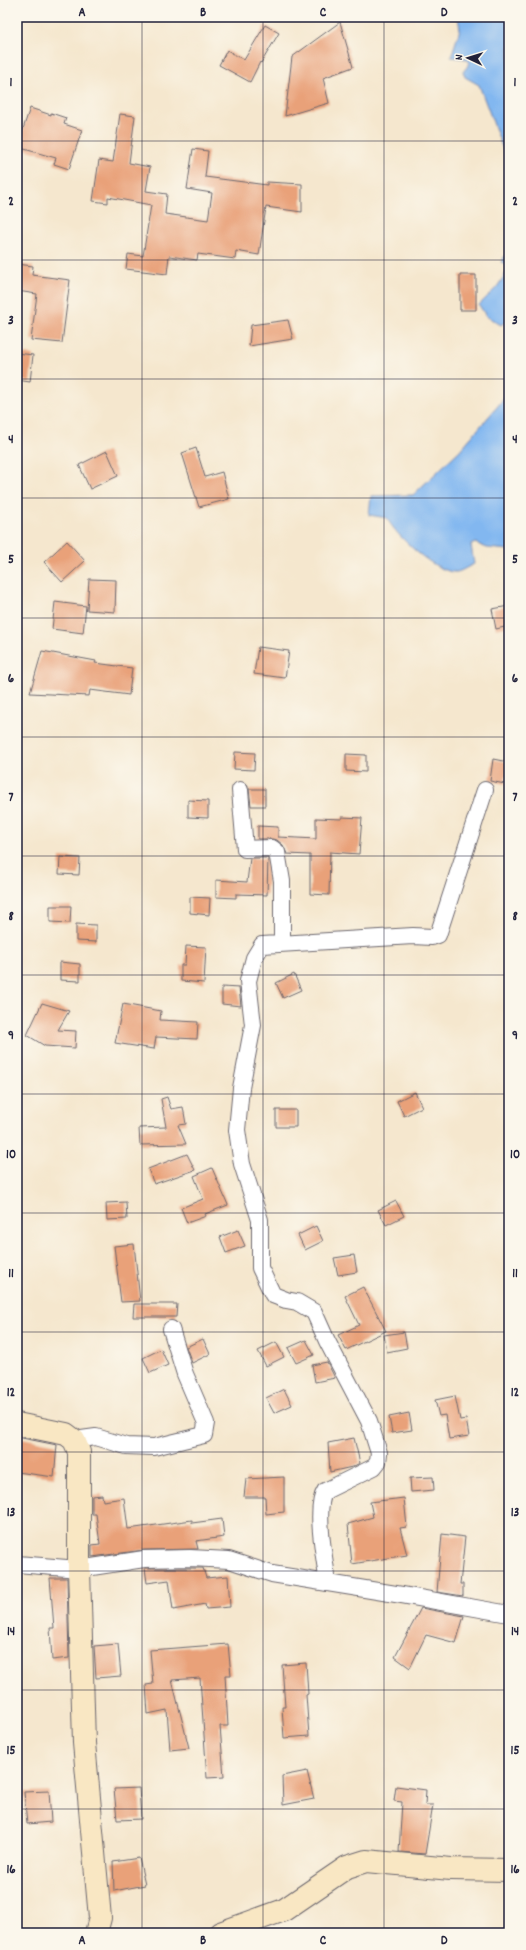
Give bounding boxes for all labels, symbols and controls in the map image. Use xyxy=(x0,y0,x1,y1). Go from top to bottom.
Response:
text: A xyxy=(78,4,86,23)
text: B xyxy=(200,4,206,23)
text: C xyxy=(320,4,327,23)
text: D xyxy=(441,4,448,23)
north arrow xyxy=(448,38,488,78)
text: N xyxy=(452,54,468,61)
text: 1 xyxy=(10,74,13,93)
text: 1 xyxy=(514,74,517,93)
text: 2 xyxy=(8,193,14,212)
text: 2 xyxy=(512,193,518,212)
text: 3 xyxy=(8,312,14,331)
text: 3 xyxy=(512,312,518,331)
text: 4 xyxy=(8,431,14,450)
text: 4 xyxy=(512,431,518,450)
text: 5 xyxy=(8,551,14,570)
text: 5 xyxy=(512,551,518,570)
text: 6 xyxy=(8,670,15,689)
text: 6 xyxy=(512,670,519,689)
text: 7 xyxy=(9,789,14,808)
text: 7 xyxy=(513,789,518,808)
text: 8 xyxy=(8,908,14,927)
text: 8 xyxy=(512,908,518,927)
text: 9 xyxy=(8,1027,14,1046)
text: 9 xyxy=(512,1027,518,1046)
text: 10 xyxy=(6,1146,16,1165)
text: 10 xyxy=(510,1146,520,1165)
text: 11 xyxy=(8,1265,14,1284)
text: 11 xyxy=(512,1265,518,1284)
text: 12 xyxy=(7,1384,16,1403)
text: 12 xyxy=(511,1384,520,1403)
text: 13 xyxy=(7,1504,16,1523)
text: 13 xyxy=(511,1504,520,1523)
text: 14 xyxy=(7,1623,15,1642)
text: 14 xyxy=(511,1623,519,1642)
text: 15 xyxy=(7,1742,15,1761)
text: 15 xyxy=(511,1742,519,1761)
text: 16 xyxy=(6,1861,16,1880)
text: 16 xyxy=(510,1861,520,1880)
text: A xyxy=(78,1932,86,1950)
text: B xyxy=(200,1932,206,1950)
text: C xyxy=(320,1932,327,1950)
text: D xyxy=(441,1932,448,1950)

